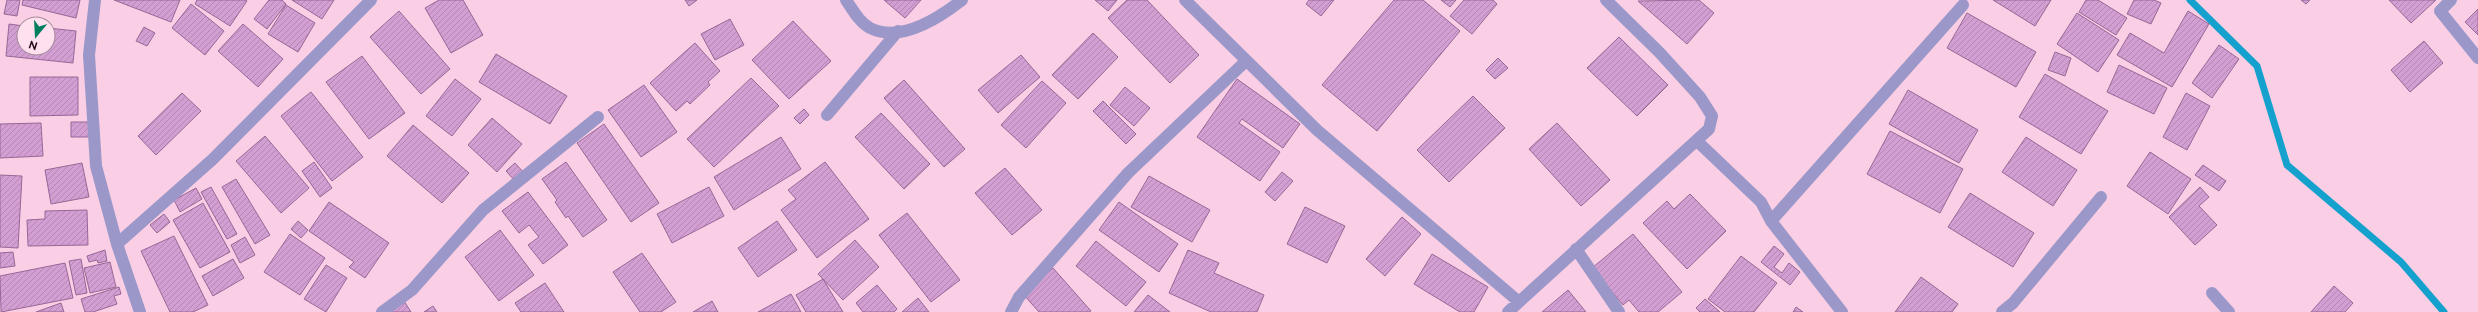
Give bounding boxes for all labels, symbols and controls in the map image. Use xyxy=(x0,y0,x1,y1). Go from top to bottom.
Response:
north arrow xyxy=(16,16,56,56)
text: N xyxy=(27,38,39,53)

